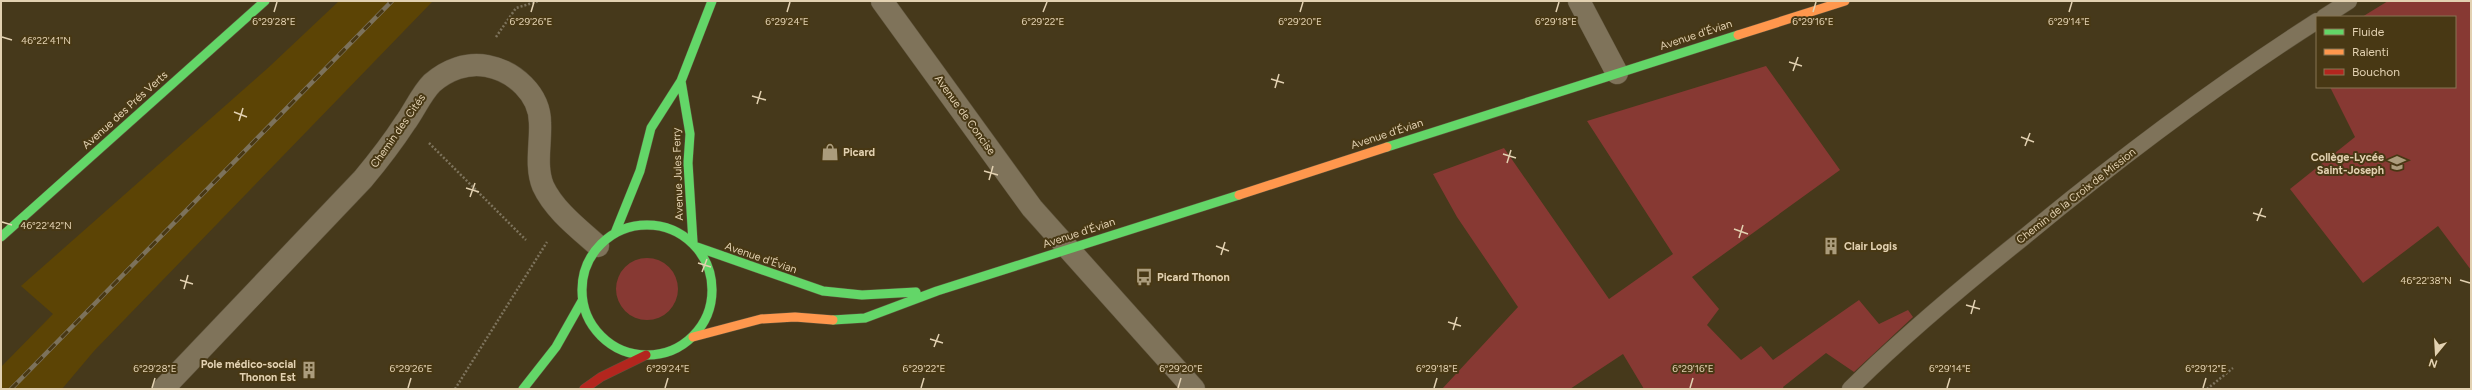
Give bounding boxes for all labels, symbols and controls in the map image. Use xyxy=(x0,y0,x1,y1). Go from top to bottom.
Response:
text: 6°29'28"E xyxy=(252,15,296,28)
text: 6°29'26"E xyxy=(510,15,553,28)
text: 6°29'24"E xyxy=(765,15,809,28)
text: 6°29'22"E xyxy=(1022,15,1065,28)
text: 6°29'20"E xyxy=(1278,15,1322,28)
text: 6°29'18"E xyxy=(1535,15,1577,28)
text: 6°29'16"E xyxy=(1792,15,1834,28)
text: 6°29'14"E xyxy=(2048,15,2090,28)
legend xyxy=(2316,16,2456,88)
street label: Avenue d'Évian xyxy=(1658,17,1734,53)
text: Fluide xyxy=(2352,25,2385,39)
text: 46°22'41"N xyxy=(21,34,71,47)
text: Ralenti xyxy=(2352,45,2389,59)
text: Bouchon xyxy=(2352,65,2400,79)
street label: Avenue des Prés Verts xyxy=(80,68,170,152)
street label: Avenue de Concise xyxy=(932,73,998,157)
street label: Chemin des Cités xyxy=(368,92,428,170)
street label: Avenue d'Évian xyxy=(1349,116,1425,152)
street label: Avenue Jules Ferry xyxy=(670,127,686,221)
shop icon: Picard xyxy=(820,142,840,162)
street label: Chemin de la Croix de Mission xyxy=(2014,145,2138,247)
place label: Picard xyxy=(843,146,875,159)
place label: Collège-Lycée Saint-Joseph xyxy=(2311,151,2384,177)
school or university icon: Collège-Lycée Saint-Joseph xyxy=(2387,153,2407,173)
street label: Avenue d'Évian xyxy=(1041,215,1117,251)
text: 46°22'42"N xyxy=(20,219,72,232)
building icon: Clair Logis xyxy=(1821,236,1841,256)
street label: Avenue d'Évian xyxy=(723,240,799,276)
place label: Clair Logis xyxy=(1844,240,1897,253)
bus stop icon: Picard Thonon xyxy=(1134,267,1154,287)
place label: Picard Thonon xyxy=(1157,271,1230,284)
text: 46°22'38"N xyxy=(2400,274,2452,287)
north arrow xyxy=(2416,334,2456,374)
text: N xyxy=(2427,356,2439,371)
place label: Pole médico-social Thonon Est xyxy=(201,358,297,384)
building icon: Pole médico-social Thonon Est xyxy=(299,360,319,380)
text: 6°29'28"E xyxy=(133,362,177,375)
text: 6°29'26"E xyxy=(390,362,433,375)
text: 6°29'24"E xyxy=(646,362,690,375)
text: 6°29'22"E xyxy=(903,362,946,375)
text: 6°29'20"E xyxy=(1159,362,1203,375)
text: 6°29'18"E xyxy=(1416,362,1458,375)
text: 6°29'16"E xyxy=(1672,362,1714,375)
text: 6°29'14"E xyxy=(1929,362,1971,375)
text: 6°29'12"E xyxy=(2185,362,2227,375)

